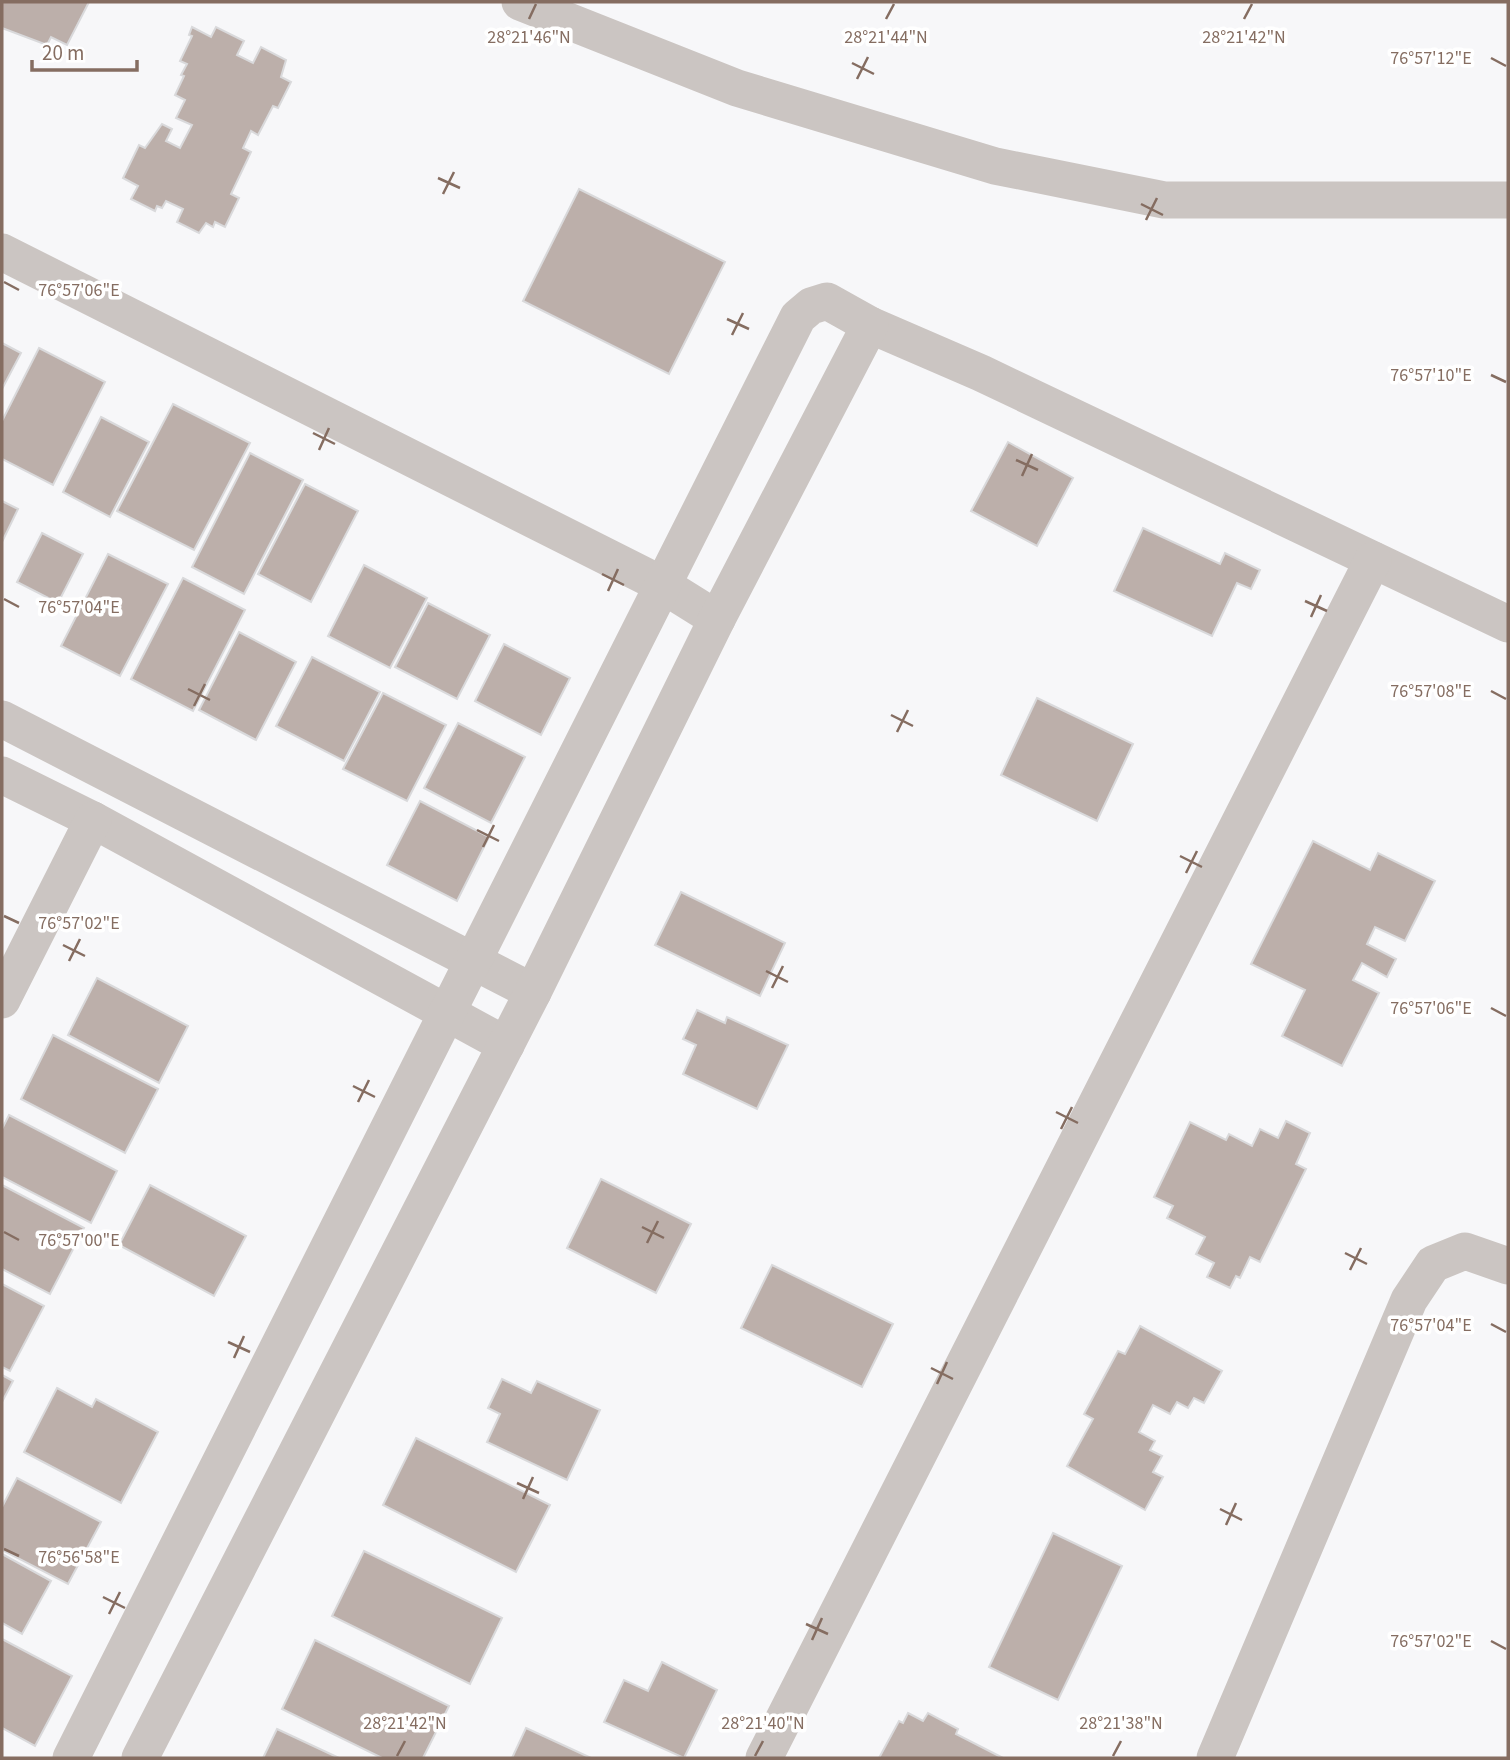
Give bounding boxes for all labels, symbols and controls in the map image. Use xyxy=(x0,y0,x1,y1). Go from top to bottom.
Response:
text: 28°21'46"N xyxy=(487,25,571,50)
text: 28°21'44"N xyxy=(844,25,928,50)
text: 28°21'42"N xyxy=(1202,25,1286,50)
scale bar xyxy=(32,28,136,72)
text: 20 m xyxy=(42,38,84,68)
text: 76°57'12"E xyxy=(1390,46,1472,71)
text: 76°57'06"E xyxy=(38,278,120,303)
text: 76°57'10"E xyxy=(1390,363,1472,388)
text: 76°57'04"E xyxy=(38,595,120,620)
text: 76°57'08"E xyxy=(1390,679,1472,704)
text: 76°57'02"E xyxy=(38,911,120,936)
text: 76°57'06"E xyxy=(1390,996,1472,1021)
text: 76°57'00"E xyxy=(38,1228,120,1253)
text: 76°57'04"E xyxy=(1390,1313,1472,1338)
text: 76°56'58"E xyxy=(38,1545,120,1570)
text: 76°57'02"E xyxy=(1390,1629,1472,1654)
text: 28°21'42"N xyxy=(363,1711,447,1736)
text: 28°21'40"N xyxy=(721,1711,805,1736)
text: 28°21'38"N xyxy=(1079,1711,1163,1736)

